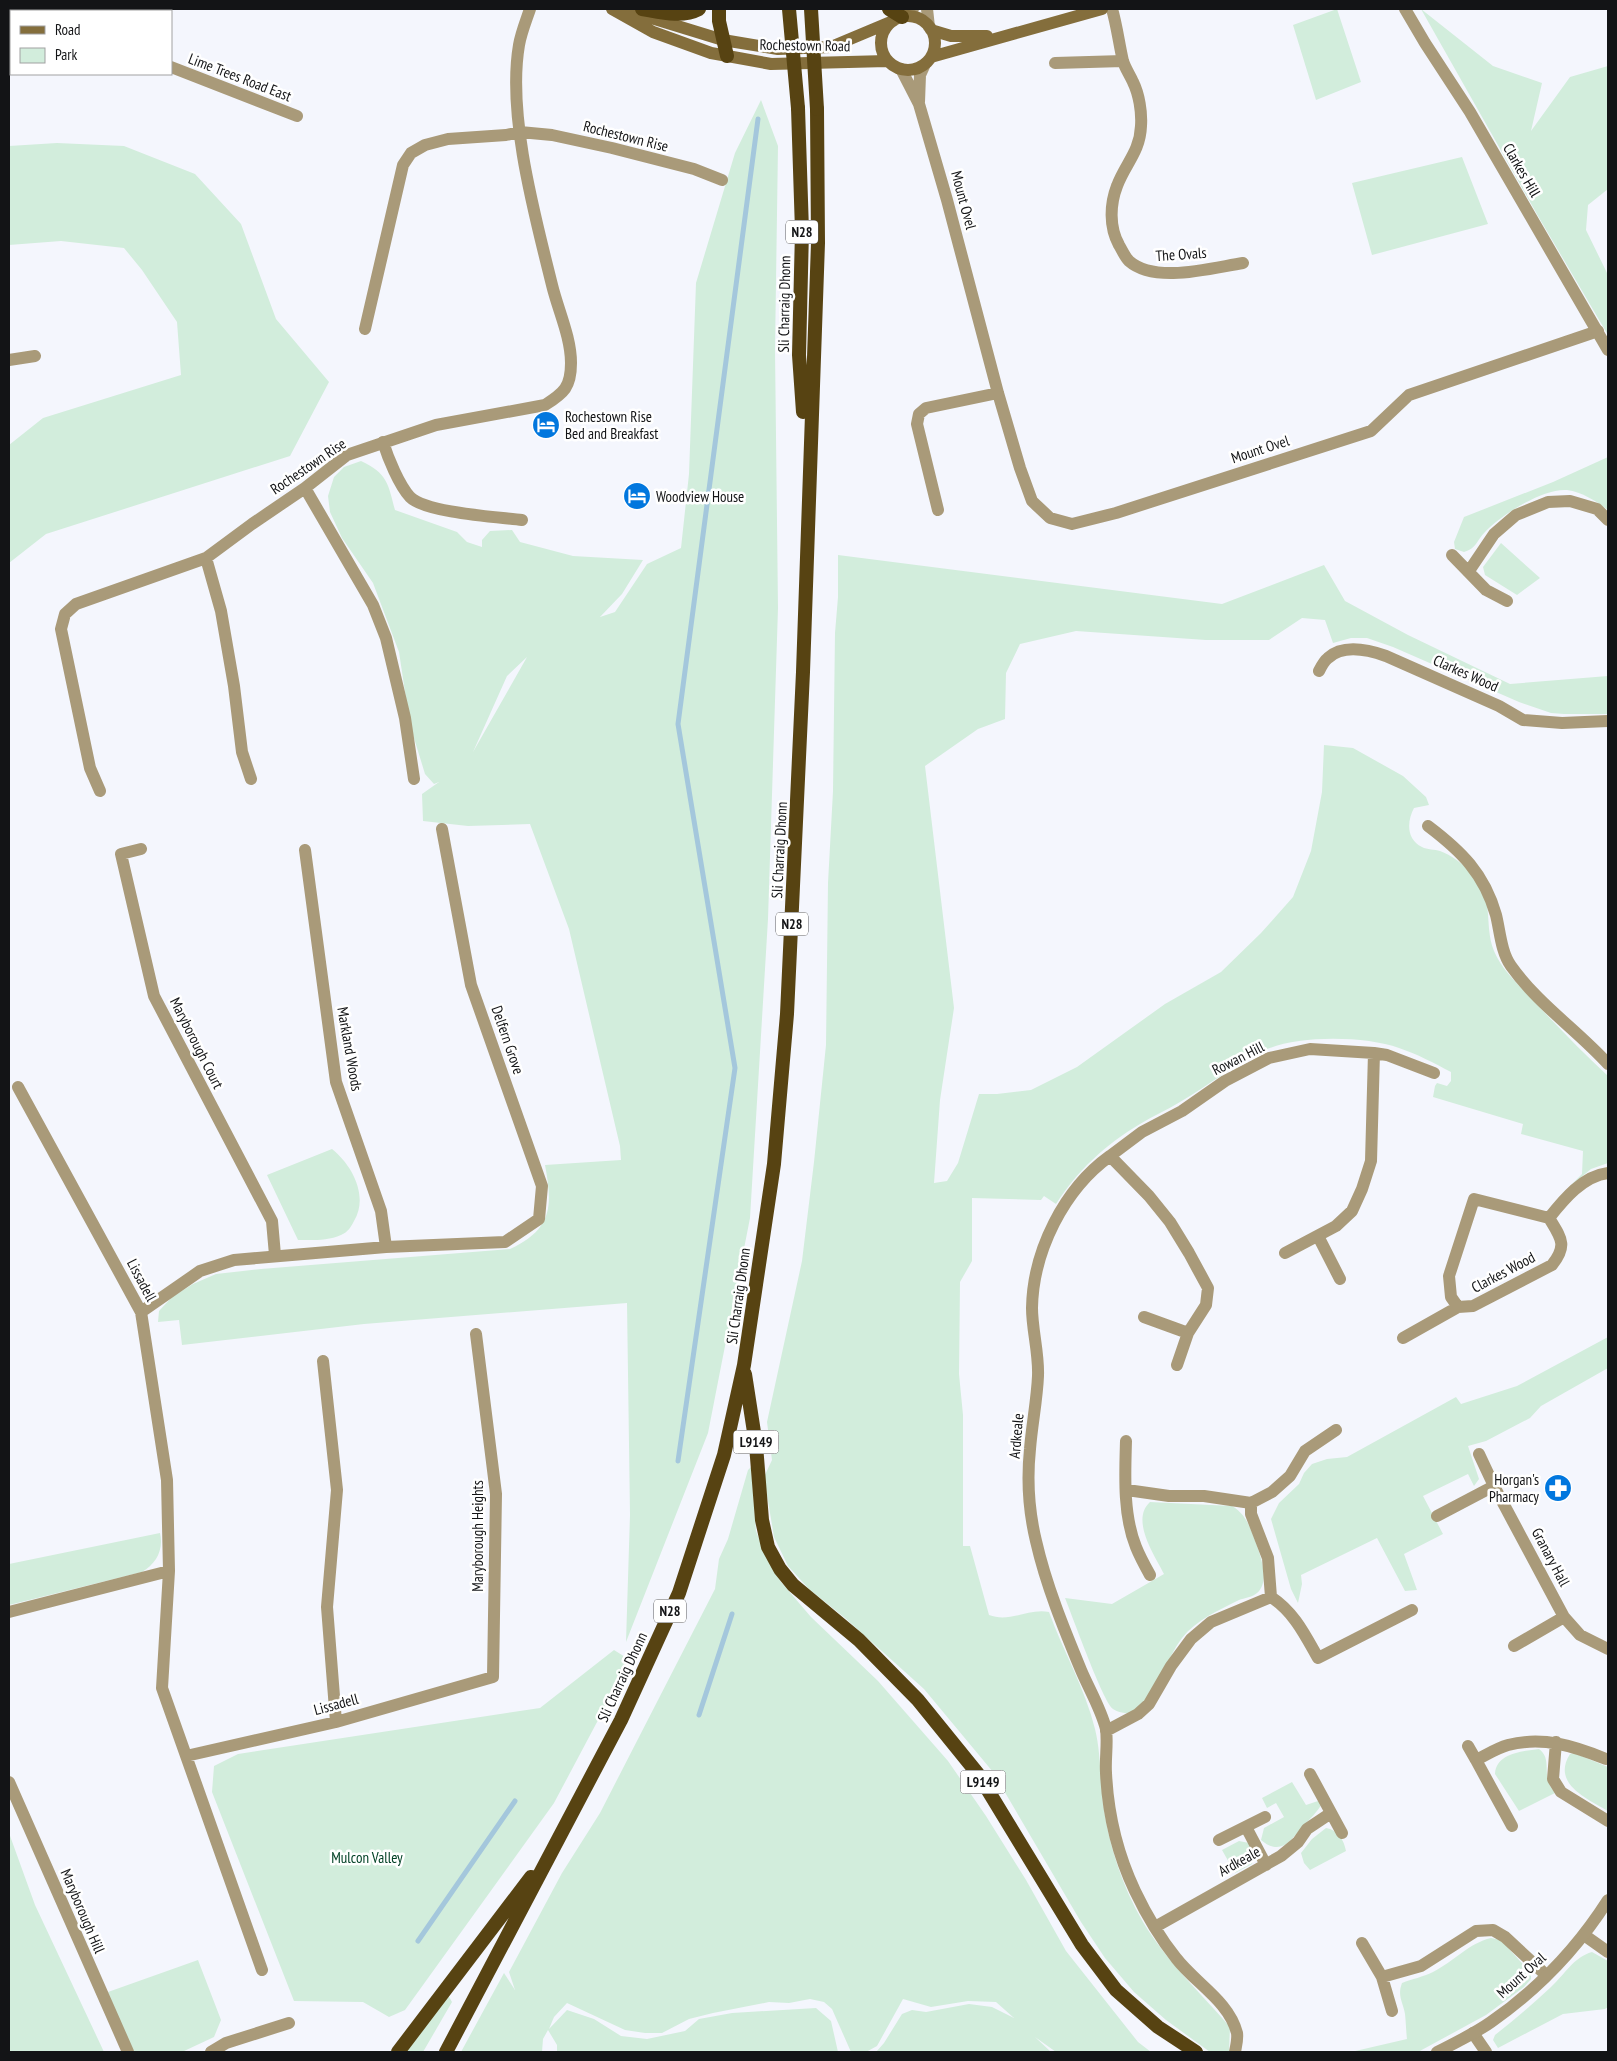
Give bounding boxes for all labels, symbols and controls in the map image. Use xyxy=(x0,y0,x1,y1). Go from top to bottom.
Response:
legend xyxy=(10,10,172,75)
text: Road xyxy=(55,20,81,39)
street label: Rochestown Road xyxy=(759,35,851,55)
text: Park xyxy=(55,45,77,64)
street label: Lime Trees Road East xyxy=(186,49,294,105)
street label: Rochestown Rise xyxy=(581,116,671,156)
street label: Clarkes Hill xyxy=(1499,140,1545,201)
street label: Mount Ovel xyxy=(947,169,981,232)
road number: N28 xyxy=(786,220,818,243)
street label: The Ovals xyxy=(1155,243,1207,265)
street label: Sli Charraig Dhonn xyxy=(774,255,794,353)
place label: Rochestown Rise Bed and Breakfast xyxy=(565,407,658,443)
hotel icon: Rochestown Rise Bed and Breakfast xyxy=(531,410,561,440)
street label: Mount Ovel xyxy=(1229,431,1292,467)
street label: Rochestown Rise xyxy=(267,434,349,498)
hotel icon: Woodview House xyxy=(622,481,652,511)
place label: Woodview House xyxy=(656,487,744,506)
street label: Clarkes Wood xyxy=(1430,650,1502,696)
street label: Sli Charraig Dhonn xyxy=(767,801,791,899)
road number: N28 xyxy=(776,912,808,936)
street label: Maryborough Court xyxy=(166,994,228,1092)
street label: Delfern Grove xyxy=(487,1003,529,1077)
street label: Markland Woods xyxy=(333,1005,367,1093)
street label: Rowan Hill xyxy=(1209,1037,1268,1079)
street label: Sli Charraig Dhonn xyxy=(722,1247,754,1345)
street label: Clarkes Wood xyxy=(1468,1247,1538,1297)
street label: Lissadell xyxy=(123,1256,161,1305)
street label: Ardkeale xyxy=(1005,1413,1027,1459)
road number: L9149 xyxy=(734,1430,778,1454)
place label: Horgan's Pharmacy xyxy=(1489,1470,1539,1506)
pharmacy icon: Horgan's Pharmacy xyxy=(1543,1473,1573,1503)
street label: Maryborough Heights xyxy=(468,1480,487,1592)
street label: Granary Hall xyxy=(1528,1524,1575,1590)
road number: N28 xyxy=(654,1600,686,1622)
street label: Sli Charraig Dhonn xyxy=(593,1629,651,1725)
street label: Lissadell xyxy=(312,1689,361,1719)
road number: L9149 xyxy=(960,1770,1006,1794)
street label: Ardkeale xyxy=(1215,1842,1263,1880)
park label: Mulcon Valley xyxy=(331,1848,403,1867)
street label: Maryborough Hill xyxy=(57,1866,110,1957)
street label: Mount Oval xyxy=(1492,1948,1550,2002)

